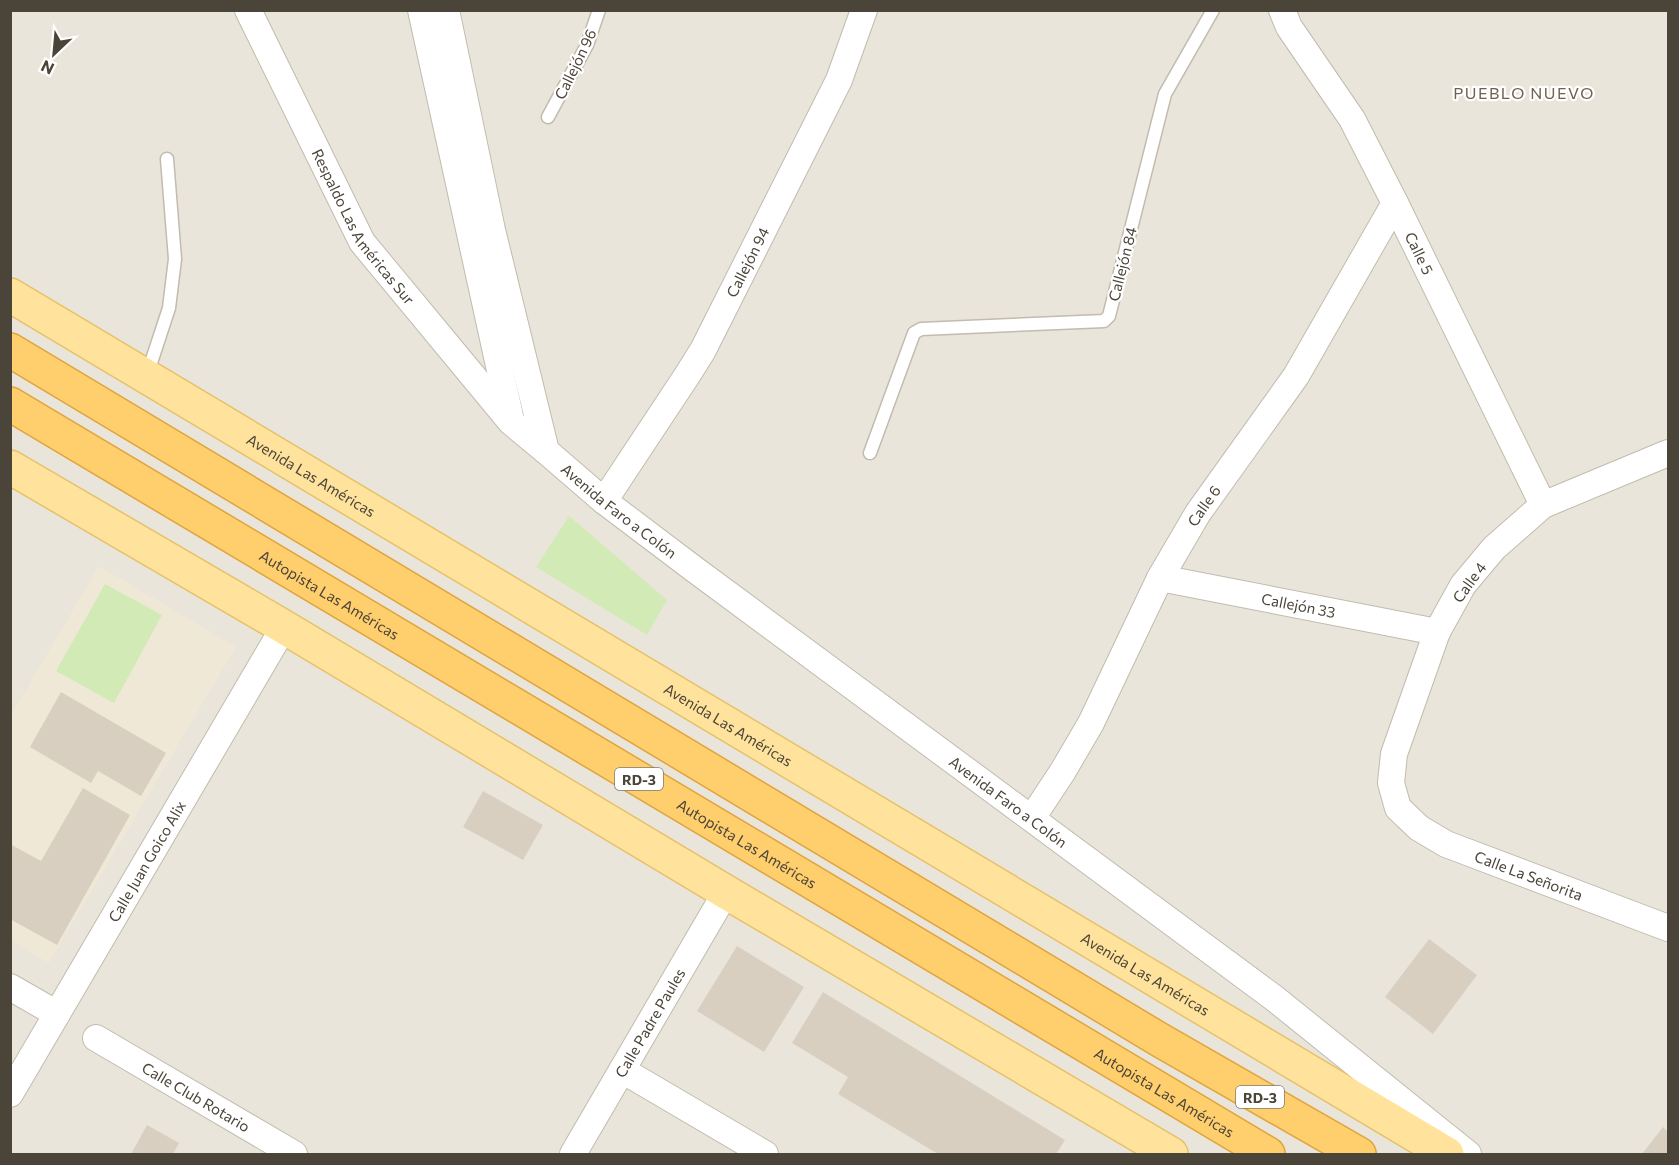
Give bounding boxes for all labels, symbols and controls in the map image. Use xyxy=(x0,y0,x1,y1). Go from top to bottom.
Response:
north arrow xyxy=(24,24,84,84)
street label: Callejón 96 xyxy=(550,26,600,102)
text: N xyxy=(38,57,57,79)
district label: PUEBLO NUEVO xyxy=(1453,83,1595,102)
street label: Respaldo Las Américas Sur xyxy=(309,146,419,308)
street label: Callejón 94 xyxy=(722,224,772,300)
street label: Callejón 84 xyxy=(1104,225,1140,303)
street label: Calle 5 xyxy=(1402,229,1438,277)
street label: Avenida Las Américas xyxy=(244,430,379,520)
street label: Avenida Faro a Colón xyxy=(558,459,680,562)
street label: Calle 6 xyxy=(1183,482,1224,529)
street label: Autopista Las Américas xyxy=(256,546,403,643)
street label: Calle 4 xyxy=(1448,558,1490,606)
street label: Callejón 33 xyxy=(1260,589,1337,621)
street label: Avenida Las Américas xyxy=(661,679,796,770)
street label: Avenida Faro a Colón xyxy=(946,752,1071,851)
road number: RD-3 xyxy=(615,768,663,790)
street label: Autopista Las Américas xyxy=(674,795,820,892)
street label: Calle Juan Goico Alix xyxy=(104,797,189,925)
street label: Calle La Señorita xyxy=(1472,847,1585,904)
street label: Avenida Las Américas xyxy=(1078,929,1213,1019)
street label: Calle Padre Paules xyxy=(611,965,689,1081)
street label: Autopista Las Américas xyxy=(1091,1044,1238,1141)
street label: Calle Club Rotario xyxy=(139,1058,253,1135)
road number: RD-3 xyxy=(1236,1086,1284,1108)

